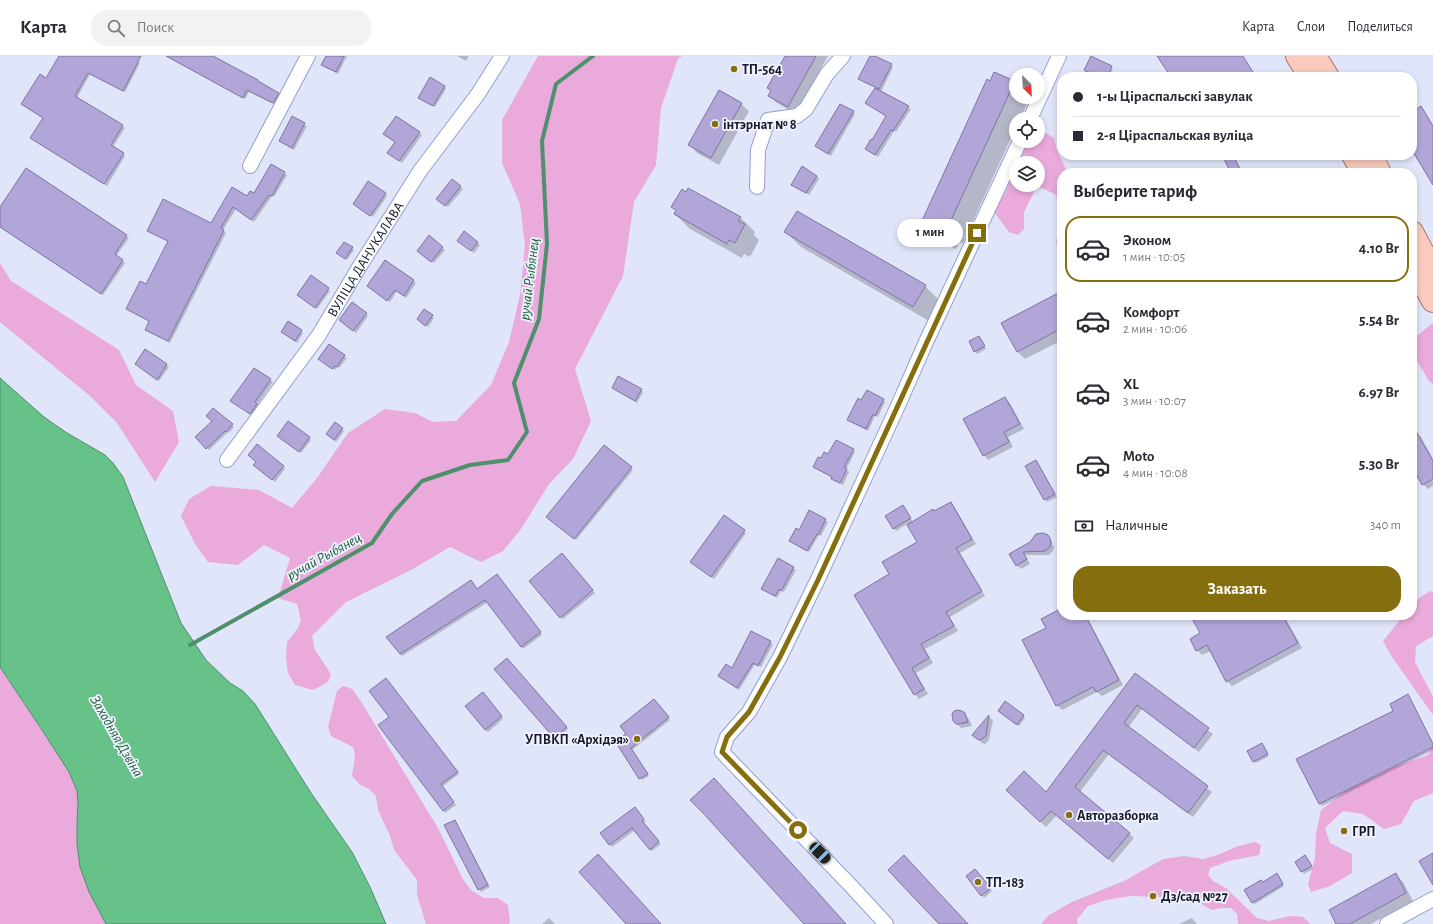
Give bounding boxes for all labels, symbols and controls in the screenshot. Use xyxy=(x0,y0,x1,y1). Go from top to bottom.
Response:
search box xyxy=(91,10,371,46)
icon: search xyxy=(105,17,127,39)
text: Карта xyxy=(20,18,67,37)
text: Поиск xyxy=(137,20,174,35)
text: Карта xyxy=(1242,20,1275,34)
text: Слои xyxy=(1297,20,1325,34)
text: Поделиться xyxy=(1347,20,1413,34)
place label: ТП-564 xyxy=(742,63,782,77)
marker: ТП-564 xyxy=(729,64,739,74)
north arrow xyxy=(1009,68,1045,104)
map controls xyxy=(1009,68,1045,192)
text: 1-ы Ціраспальскі завулак xyxy=(1097,89,1253,104)
button: locate xyxy=(1009,112,1045,148)
place label: інтэрнат № 8 xyxy=(723,118,797,132)
marker: інтэрнат № 8 xyxy=(710,119,720,129)
text: 2-я Ціраспальская вуліца xyxy=(1097,128,1253,143)
button: layers xyxy=(1009,156,1045,192)
text: Выберите тариф xyxy=(1073,183,1197,201)
street label: ВУЛІЦА ДАНУКАЛАВА xyxy=(325,200,407,320)
callout: 1 мин xyxy=(897,219,963,247)
route end xyxy=(968,224,986,242)
text: 1 мин xyxy=(916,226,945,239)
icon: car xyxy=(1075,231,1111,267)
text: Эконом xyxy=(1123,233,1171,248)
water label: ручай Рыбянец xyxy=(517,237,542,321)
text: 4.10 Br xyxy=(1359,241,1399,256)
text: 1 мин · 10:05 xyxy=(1123,251,1185,264)
icon: car xyxy=(1075,303,1111,339)
text: Комфорт xyxy=(1123,305,1179,320)
text: 5.54 Br xyxy=(1359,313,1399,328)
text: 2 мин · 10:06 xyxy=(1123,323,1187,336)
icon: car xyxy=(1075,375,1111,411)
text: XL xyxy=(1123,377,1139,392)
text: 6.97 Br xyxy=(1359,385,1399,400)
text: 3 мин · 10:07 xyxy=(1123,395,1186,408)
icon: car xyxy=(1075,447,1111,483)
text: Moto xyxy=(1123,449,1155,464)
text: 5.30 Br xyxy=(1359,457,1399,472)
text: 4 мин · 10:08 xyxy=(1123,467,1188,480)
icon: cash xyxy=(1073,515,1095,537)
text: Наличные xyxy=(1105,518,1168,533)
text: 340 m xyxy=(1370,519,1401,532)
water label: ручай Рыбянец xyxy=(284,530,364,583)
button: Заказать xyxy=(1073,566,1401,612)
water label: Заходняя Дзвіна xyxy=(87,693,146,780)
place label: УПВКП «Архідэя» xyxy=(525,733,629,747)
marker: УПВКП «Архідэя» xyxy=(632,734,642,744)
place label: Авторазборка xyxy=(1077,809,1159,823)
marker: Авторазборка xyxy=(1064,810,1074,820)
route start xyxy=(789,821,807,839)
place label: ГРП xyxy=(1352,825,1376,839)
marker: ГРП xyxy=(1339,826,1349,836)
car xyxy=(807,840,833,866)
place label: ТП-183 xyxy=(986,876,1024,890)
marker: ТП-183 xyxy=(973,877,983,887)
place label: Дз/сад №27 xyxy=(1161,890,1228,904)
marker: Дз/сад №27 xyxy=(1148,891,1158,901)

